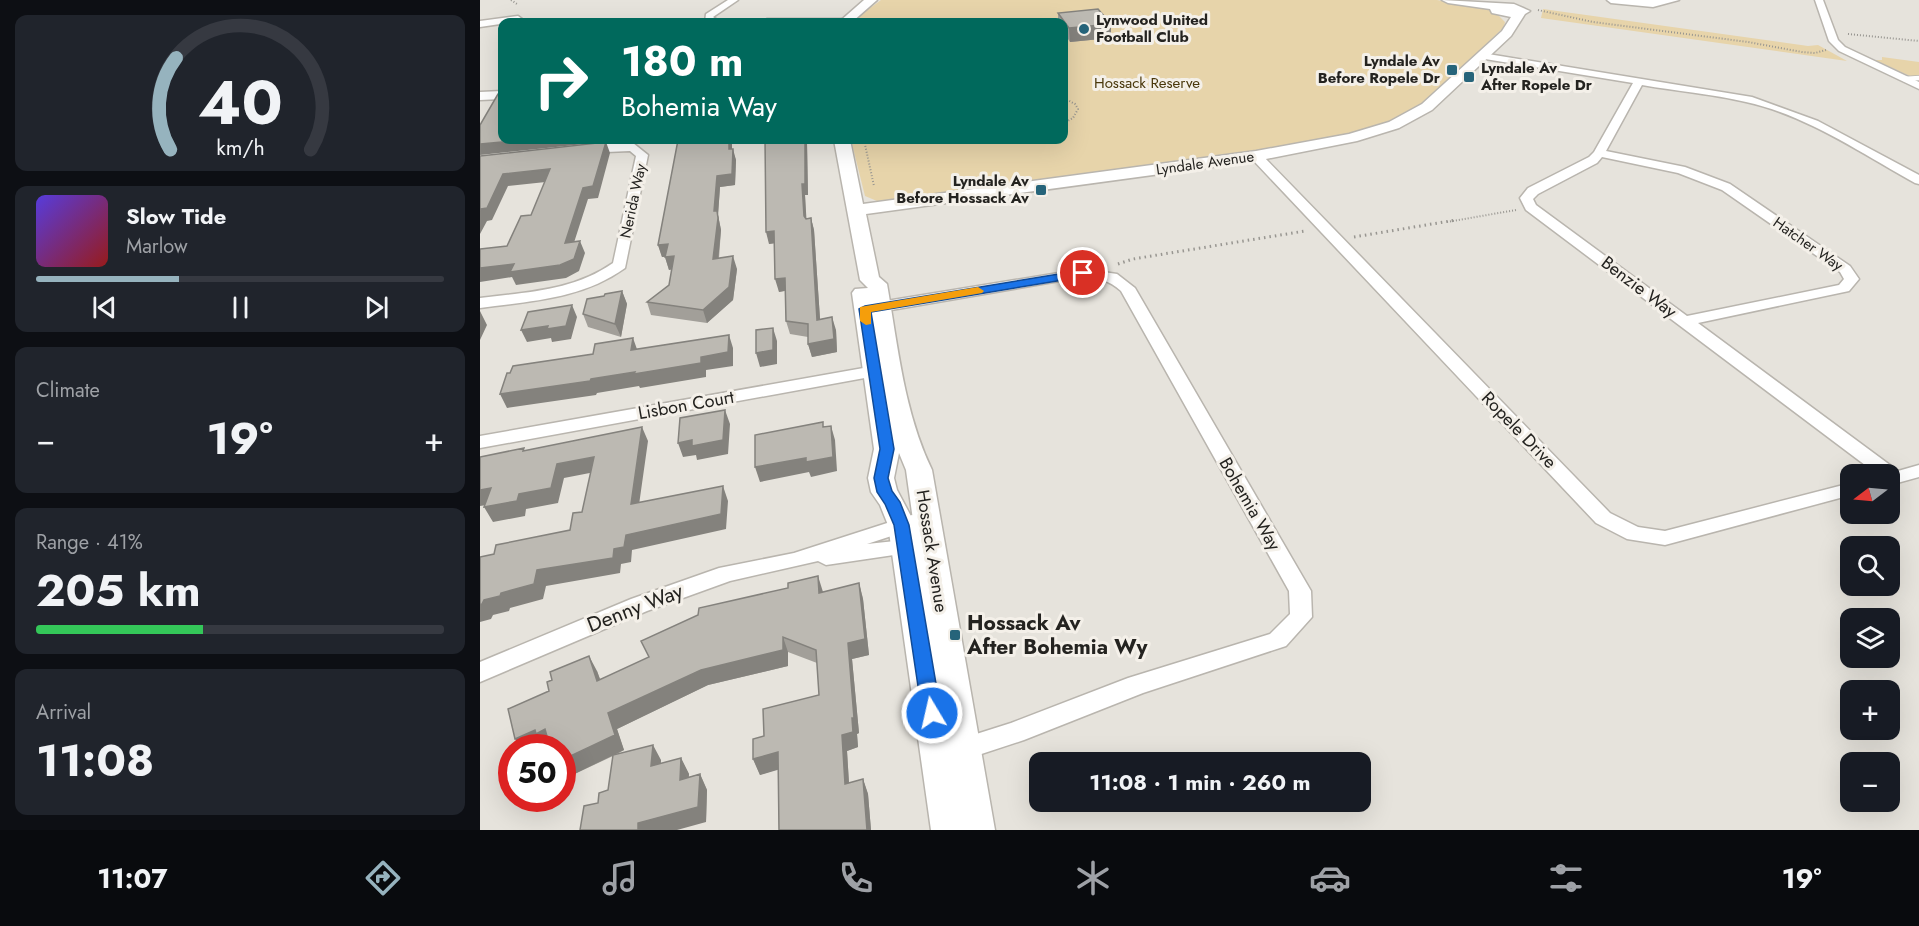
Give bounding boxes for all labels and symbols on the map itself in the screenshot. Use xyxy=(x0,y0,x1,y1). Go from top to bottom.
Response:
place label: Lynwood United Football Club xyxy=(1096,9,1208,48)
marker: Lynwood United Football Club xyxy=(1077,22,1091,36)
place label: Lyndale Av Before Ropele Dr xyxy=(1318,50,1441,89)
place label: Lyndale Av After Ropele Dr xyxy=(1480,57,1593,96)
marker: Lyndale Av Before Ropele Dr xyxy=(1445,63,1459,77)
marker: Lyndale Av After Ropele Dr xyxy=(1462,70,1476,84)
park label: Hossack Reserve xyxy=(1094,72,1200,94)
street label: Lyndale Avenue xyxy=(1155,145,1256,181)
street label: Nerida Way xyxy=(614,161,652,240)
place label: Lyndale Av Before Hossack Av xyxy=(896,170,1029,209)
marker: Lyndale Av Before Hossack Av xyxy=(1034,183,1048,197)
street label: Hatcher Way xyxy=(1768,212,1848,276)
pin xyxy=(1057,247,1108,298)
street label: Benzie Way xyxy=(1596,250,1682,324)
street label: Lisbon Court xyxy=(636,384,737,426)
street label: Ropele Drive xyxy=(1476,386,1562,474)
street label: Bohemia Way xyxy=(1213,453,1287,556)
north arrow xyxy=(1840,464,1900,524)
street label: Hossack Avenue xyxy=(909,488,955,614)
street label: Denny Way xyxy=(583,576,688,640)
place label: Hossack Av After Bohemia Wy xyxy=(966,608,1149,662)
marker: Hossack Av After Bohemia Wy xyxy=(948,628,962,642)
position arrow xyxy=(900,681,964,745)
speed limit sign: 50 xyxy=(498,734,576,812)

